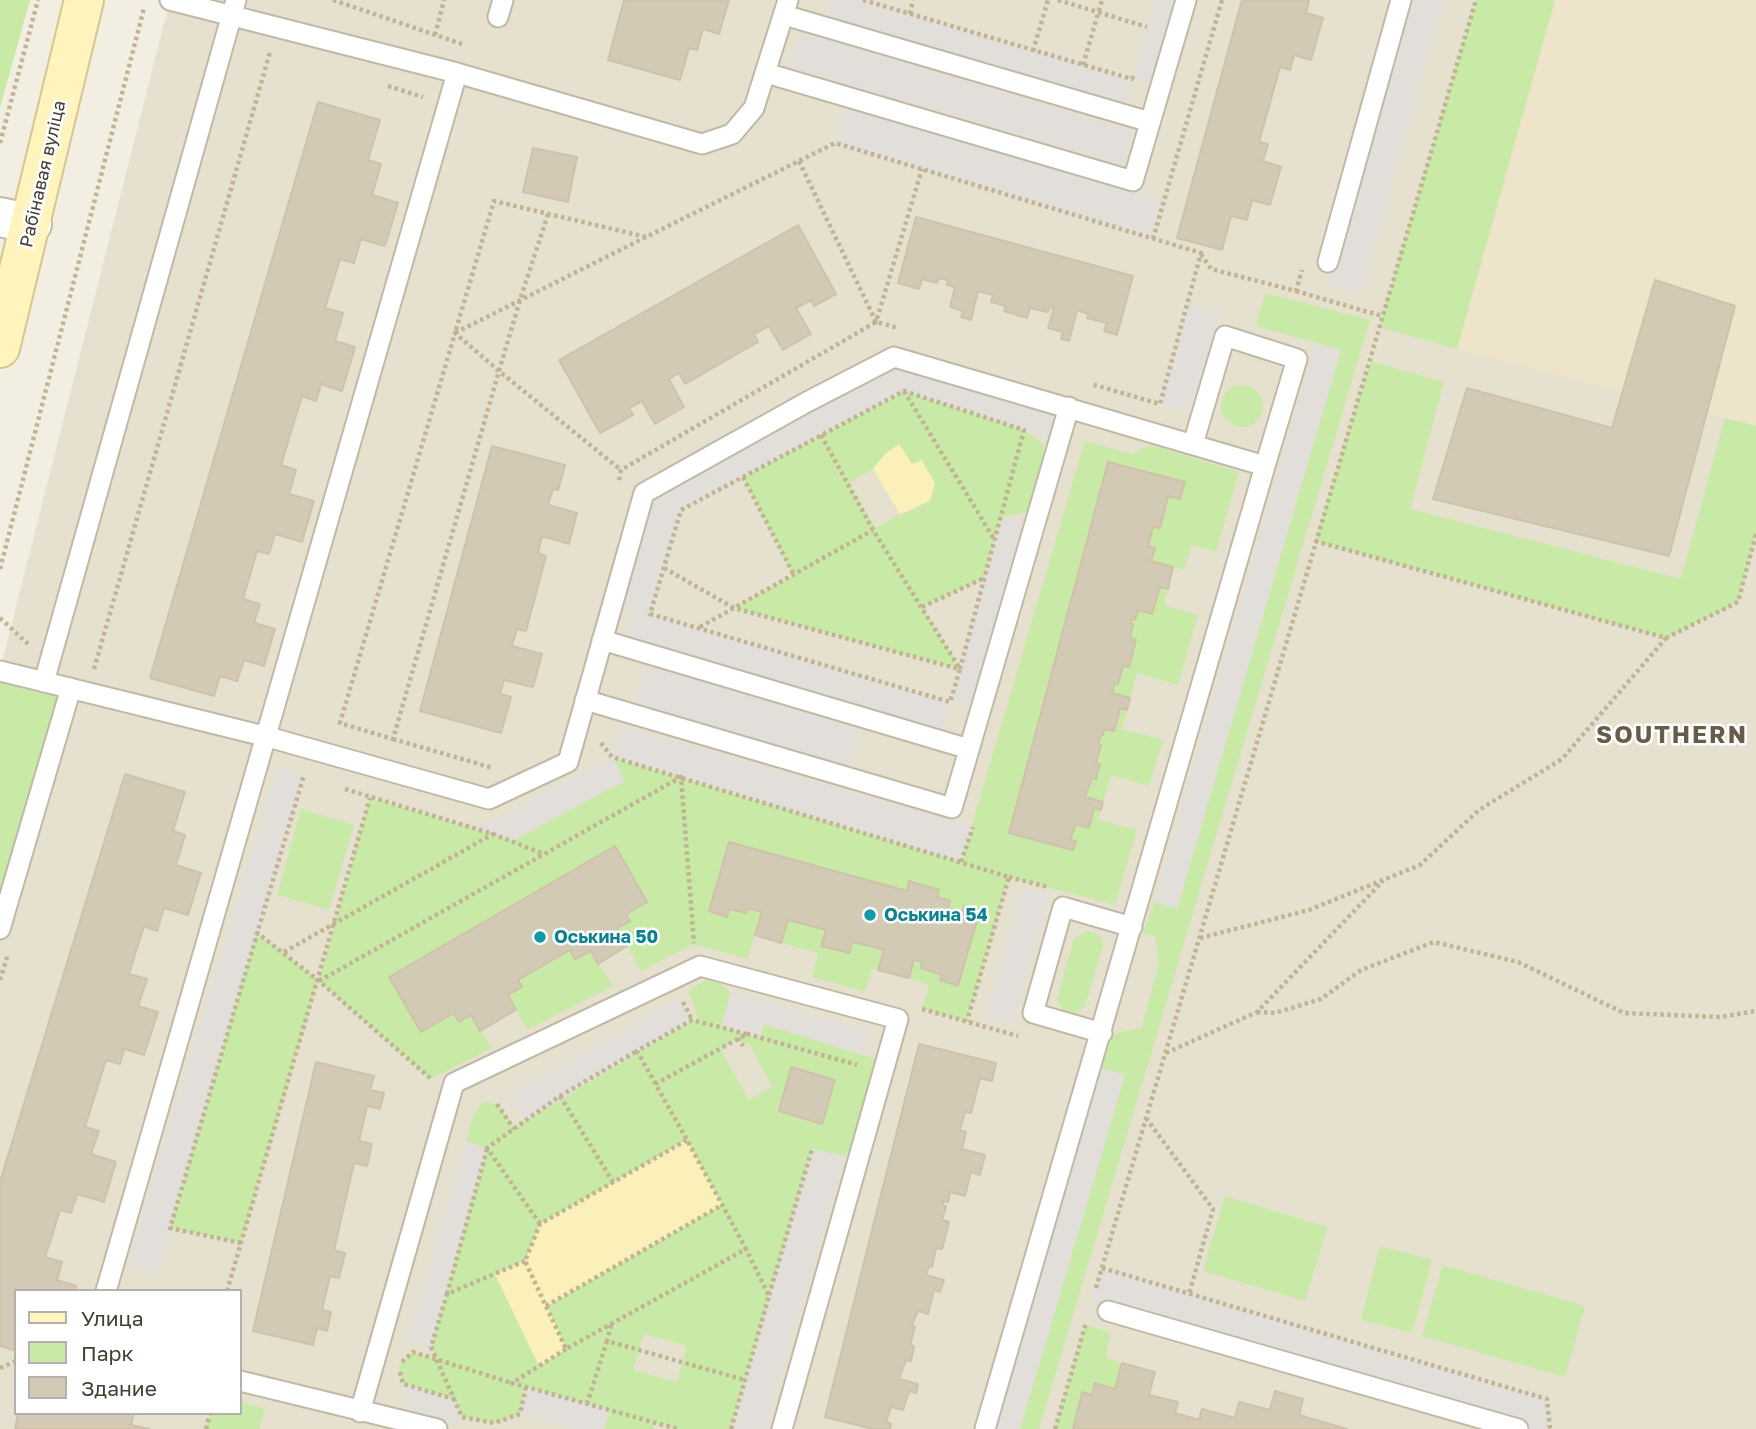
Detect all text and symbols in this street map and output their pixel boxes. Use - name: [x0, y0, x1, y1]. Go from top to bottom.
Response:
- street label: Рабінавая вуліца: [16, 98, 70, 250]
- district label: SOUTHERN: [1597, 721, 1747, 749]
- place label: Оськина 54: [884, 904, 988, 926]
- marker: Оськина 54: [862, 907, 878, 923]
- place label: Оськина 50: [554, 926, 658, 948]
- marker: Оськина 50: [532, 929, 548, 945]
- legend: [14, 1289, 242, 1415]
- text: Улица: [81, 1305, 144, 1331]
- text: Парк: [81, 1340, 134, 1366]
- text: Здание: [81, 1375, 157, 1401]

